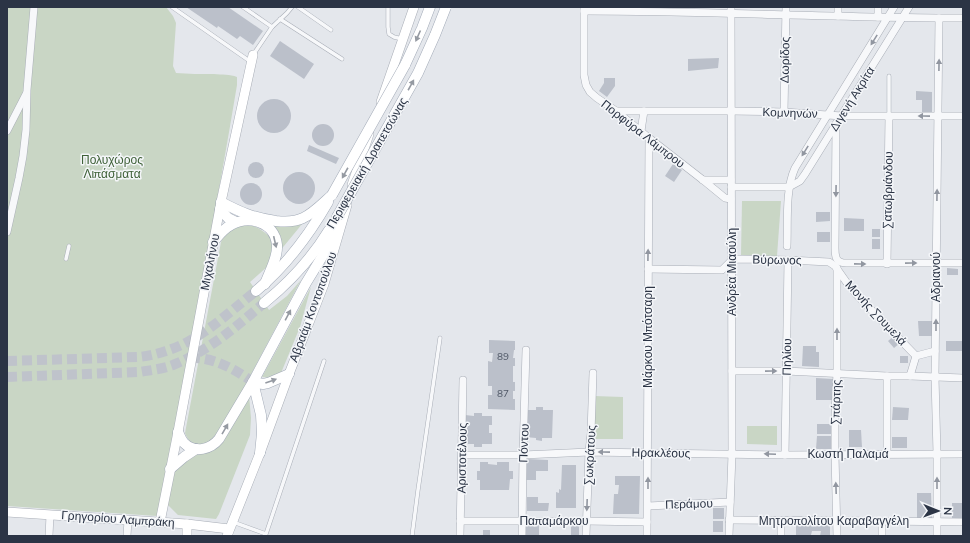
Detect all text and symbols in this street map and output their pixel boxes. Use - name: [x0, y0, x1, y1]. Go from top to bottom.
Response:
- one-way arrow: [415, 31, 421, 42]
- one-way arrow: [870, 34, 877, 46]
- street label: Δωρίδος: [777, 36, 793, 84]
- one-way arrow: [936, 58, 942, 71]
- street label: Διγενή Ακρίτα: [826, 64, 878, 134]
- one-way arrow: [407, 79, 414, 91]
- street label: Περιφερειακή Δραπετσώνας: [323, 94, 411, 232]
- street label: Πορφύρα Λάμπρου: [598, 96, 688, 172]
- street label: Κομνηνών: [762, 104, 818, 122]
- one-way arrow: [917, 113, 930, 119]
- one-way arrow: [802, 145, 809, 157]
- street label: Σατωβριάνδου: [879, 151, 897, 229]
- park label: Πολυχώρος Λιπάσματα: [81, 152, 143, 182]
- one-way arrow: [342, 167, 348, 179]
- one-way arrow: [833, 185, 839, 198]
- one-way arrow: [934, 188, 940, 201]
- street label: Ανδρέα Μιαούλη: [724, 228, 740, 316]
- street label: Μιχαλήνου: [197, 232, 223, 292]
- one-way arrow: [273, 235, 279, 248]
- one-way arrow: [645, 248, 651, 261]
- street label: Αβραάμ Κοντοπούλου: [286, 250, 340, 364]
- street label: Βύρωνος: [752, 252, 802, 268]
- street label: Αδριανού: [928, 252, 944, 302]
- one-way arrow: [905, 260, 917, 267]
- one-way arrow: [854, 261, 867, 267]
- street label: Μονής Σουμελά: [842, 277, 910, 349]
- street label: Μάρκου Μπότσαρη: [640, 286, 656, 388]
- one-way arrow: [285, 310, 292, 321]
- one-way arrow: [933, 318, 939, 331]
- one-way arrow: [834, 327, 840, 340]
- street label: Πηλίου: [779, 338, 795, 376]
- house number: 89: [497, 350, 509, 364]
- one-way arrow: [765, 368, 778, 374]
- one-way arrow: [266, 377, 278, 383]
- street label: Σπάρτης: [827, 379, 845, 425]
- house number: 87: [497, 387, 509, 401]
- street label: Αριστοτέλους: [453, 422, 471, 494]
- one-way arrow: [222, 423, 229, 435]
- street label: Πόντου: [515, 423, 533, 463]
- street label: Σωκράτους: [580, 424, 600, 485]
- street label: Ηρακλέους: [631, 444, 691, 462]
- street label: Κωστή Παλαμά: [807, 446, 889, 462]
- one-way arrow: [597, 449, 610, 455]
- one-way arrow: [763, 451, 776, 457]
- one-way arrow: [645, 476, 651, 489]
- one-way arrow: [934, 476, 940, 489]
- one-way arrow: [833, 482, 840, 494]
- north arrow: [918, 491, 958, 531]
- street label: Περάμου: [665, 495, 713, 513]
- one-way arrow: [584, 499, 590, 512]
- street label: Γρηγορίου Λαμπράκη: [61, 507, 175, 531]
- text: N: [940, 507, 955, 515]
- street label: Παπαμάρκου: [519, 513, 589, 529]
- street label: Μητροπολίτου Καραβαγγέλη: [759, 513, 909, 529]

